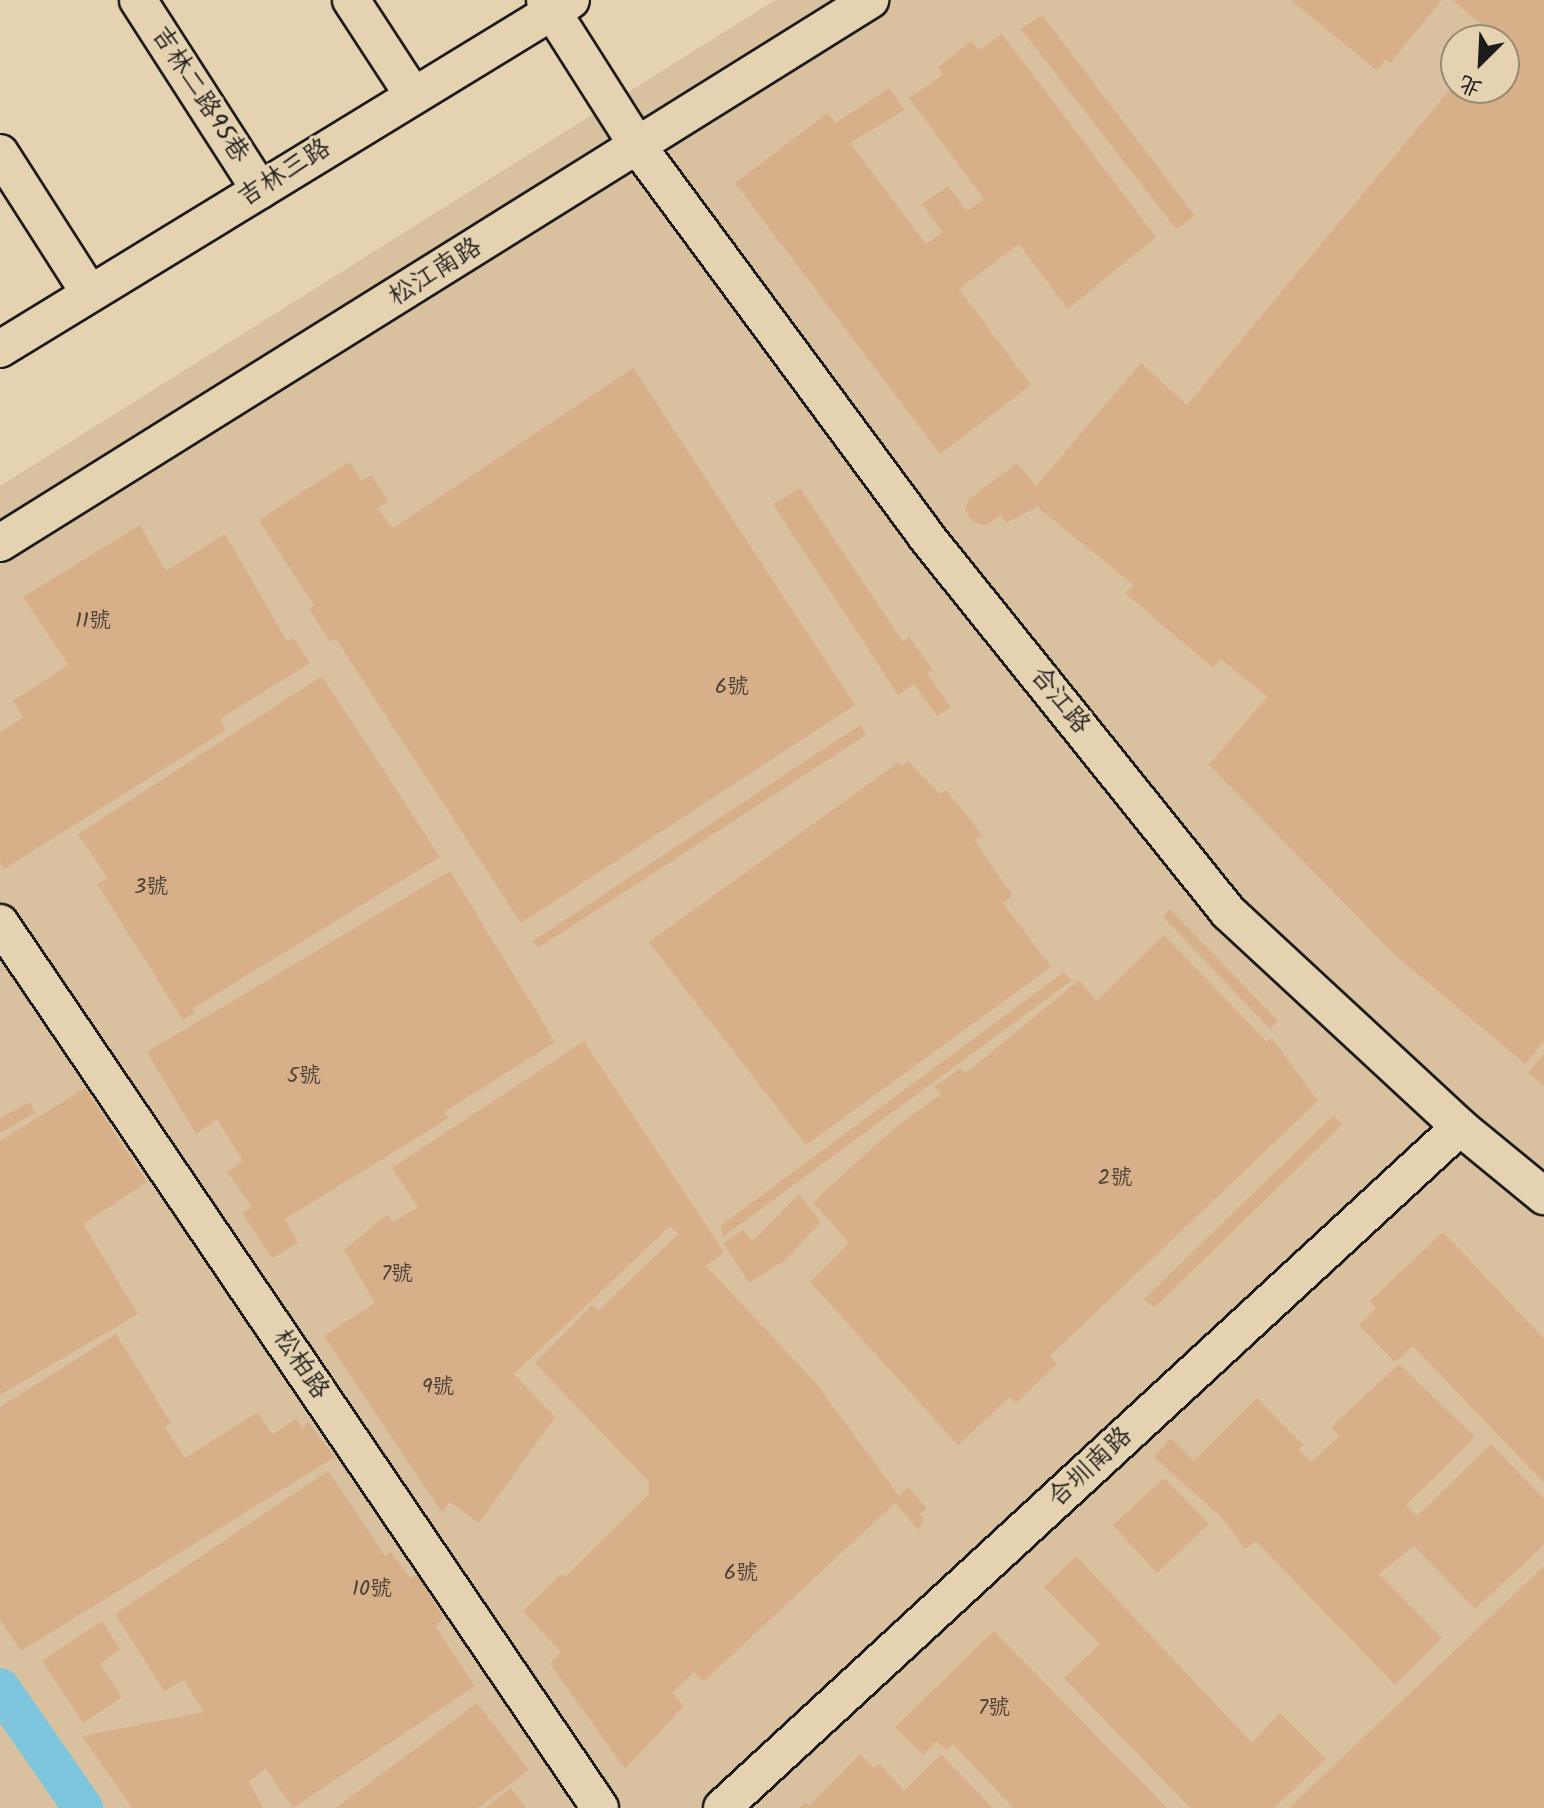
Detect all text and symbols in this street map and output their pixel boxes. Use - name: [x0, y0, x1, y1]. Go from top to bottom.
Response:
- street label: 吉林二路95巷: [143, 21, 255, 169]
- north arrow: [1440, 24, 1520, 104]
- text: 北: [1454, 64, 1488, 105]
- street label: 吉林三路: [233, 133, 337, 215]
- street label: 松江南路: [384, 232, 488, 314]
- house number: 11號: [75, 609, 111, 635]
- street label: 合江路: [1022, 661, 1096, 741]
- house number: 6號: [715, 675, 749, 701]
- house number: 3號: [134, 875, 168, 901]
- house number: 5號: [287, 1064, 321, 1090]
- house number: 2號: [1098, 1166, 1132, 1192]
- house number: 7號: [381, 1262, 413, 1288]
- street label: 松柏路: [265, 1324, 335, 1406]
- house number: 9號: [422, 1375, 454, 1401]
- street label: 合圳南路: [1042, 1421, 1140, 1515]
- house number: 6號: [724, 1561, 758, 1587]
- house number: 10號: [352, 1577, 392, 1603]
- house number: 7號: [978, 1696, 1010, 1722]

